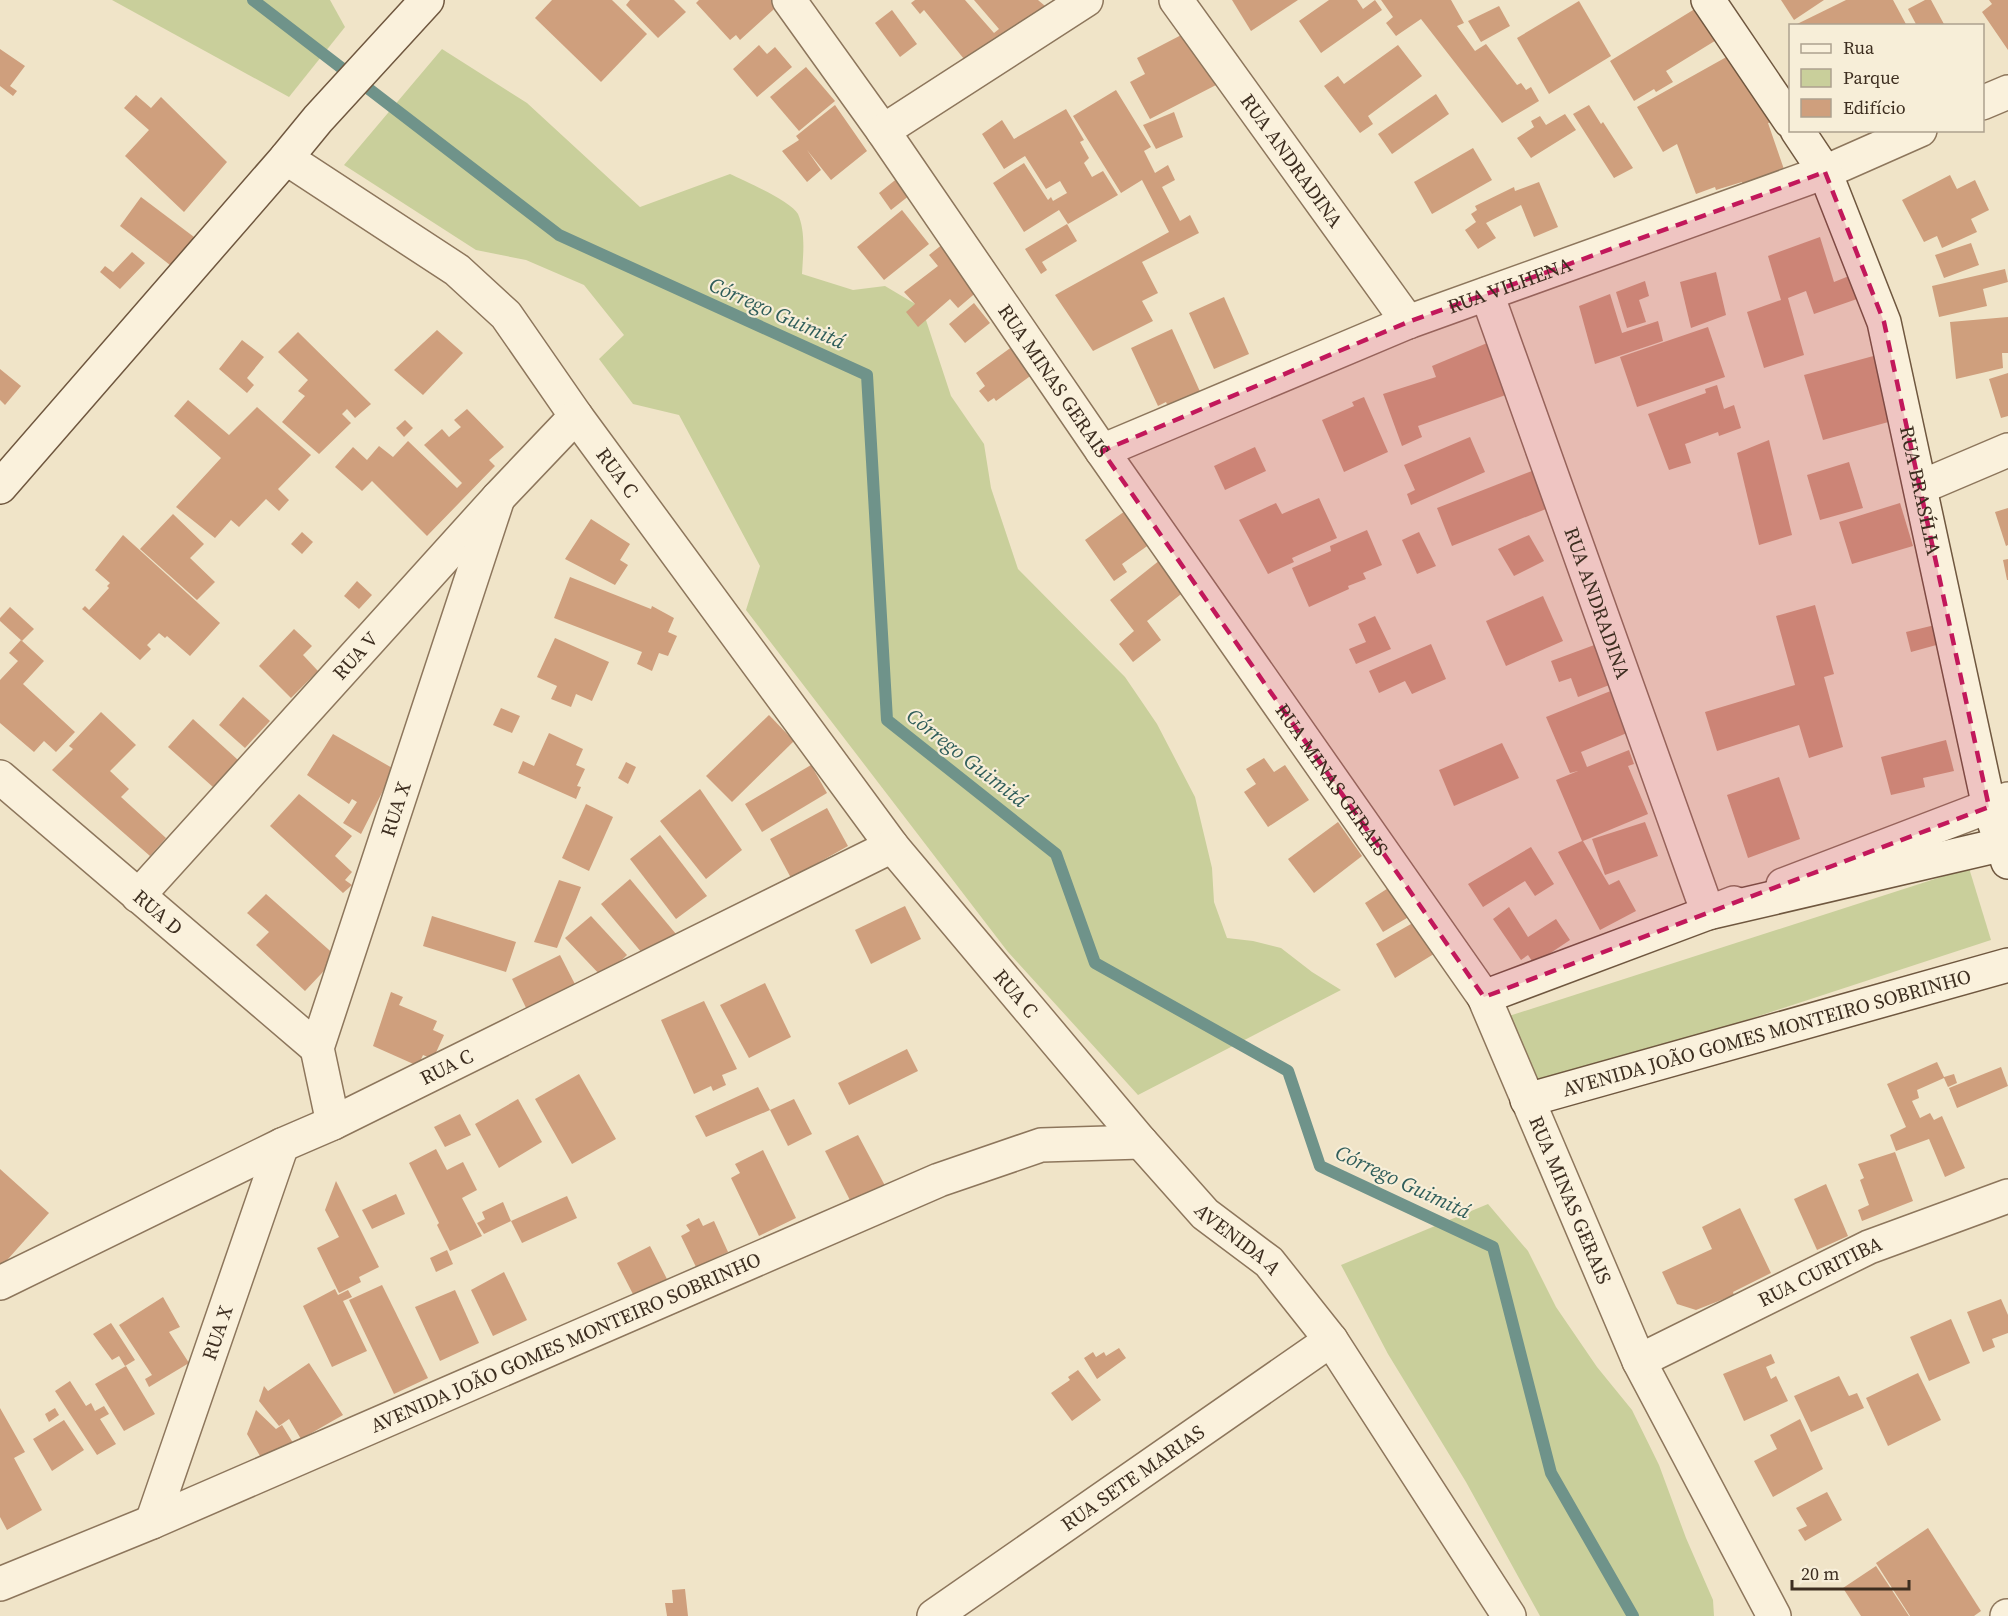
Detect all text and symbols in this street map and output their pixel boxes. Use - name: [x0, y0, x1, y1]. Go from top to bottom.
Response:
- legend: [1789, 24, 1984, 132]
- text: Rua: [1843, 35, 1875, 60]
- text: Parque: [1843, 65, 1900, 90]
- street label: RUA ANDRADINA: [1234, 88, 1350, 234]
- text: Edifício: [1843, 95, 1906, 120]
- street label: RUA VILHENA: [1444, 250, 1576, 321]
- water label: Córrego Guimitá: [705, 270, 850, 356]
- street label: RUA MINAS GERAIS: [992, 299, 1116, 463]
- street label: RUA BRASÍLIA: [1893, 423, 1948, 558]
- street label: RUA C: [590, 442, 645, 503]
- street label: RUA ANDRADINA: [1557, 523, 1637, 683]
- street label: RUA V: [326, 625, 385, 686]
- street label: RUA MINAS GERAIS: [1269, 698, 1395, 861]
- water label: Córrego Guimitá: [901, 701, 1034, 814]
- street label: RUA X: [373, 778, 418, 840]
- street label: RUA D: [127, 883, 189, 941]
- street label: AVENIDA JOÃO GOMES MONTEIRO SOBRINHO: [1559, 962, 1974, 1103]
- street label: RUA C: [987, 963, 1045, 1024]
- street label: RUA C: [415, 1042, 478, 1092]
- street label: RUA MINAS GERAIS: [1522, 1112, 1619, 1288]
- water label: Córrego Guimitá: [1331, 1138, 1476, 1226]
- street label: AVENIDA A: [1188, 1197, 1288, 1281]
- street label: RUA CURITIBA: [1753, 1229, 1887, 1314]
- street label: AVENIDA JOÃO GOMES MONTEIRO SOBRINHO: [366, 1245, 765, 1440]
- street label: RUA X: [195, 1302, 240, 1364]
- street label: RUA SETE MARIAS: [1055, 1418, 1210, 1538]
- scale bar: [1792, 1553, 1909, 1591]
- text: 20 m: [1801, 1561, 1839, 1586]

